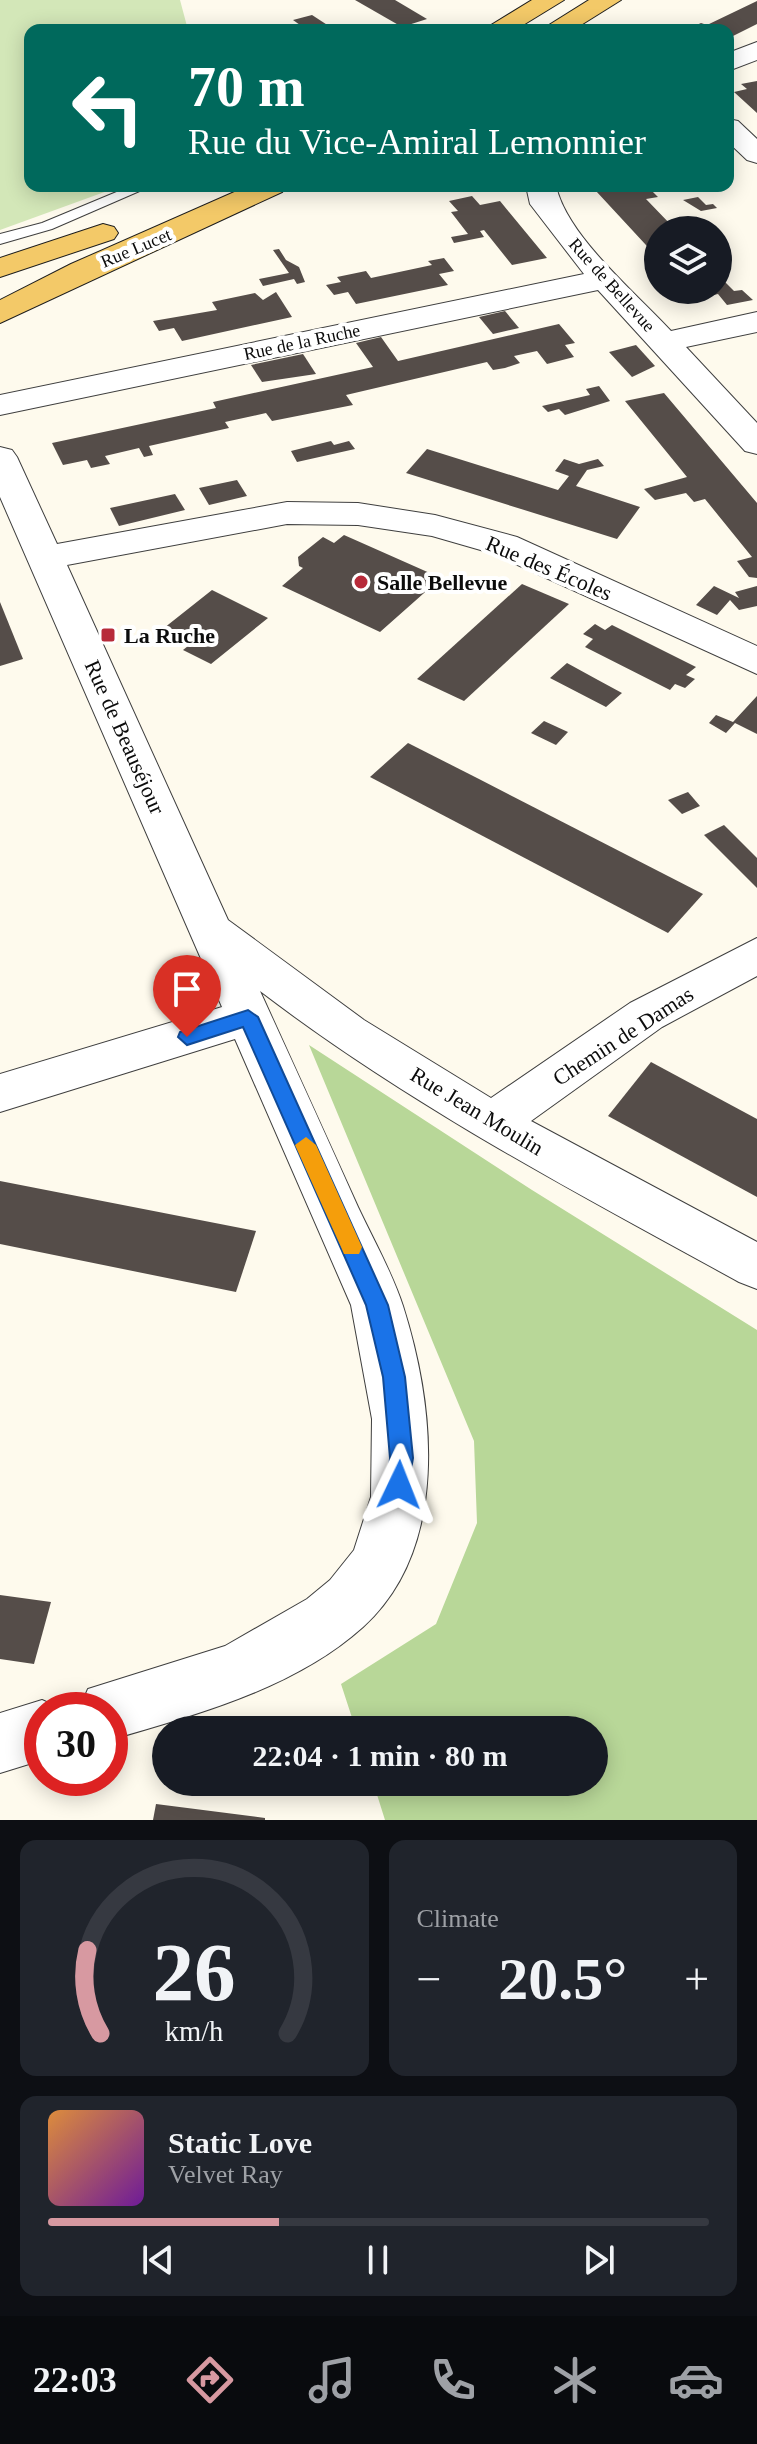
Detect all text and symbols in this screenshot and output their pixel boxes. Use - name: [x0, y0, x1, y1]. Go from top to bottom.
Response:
- icon: left: [56, 56, 160, 160]
- text: 70 m: [188, 56, 305, 118]
- text: Rue du Vice-Amiral Lemonnier: [188, 122, 646, 162]
- map controls: [644, 216, 732, 304]
- button: layers: [644, 216, 732, 304]
- street label: Rue Lucet: [98, 224, 174, 272]
- street label: Rue de Bellevue: [565, 234, 659, 336]
- street label: Rue de la Ruche: [242, 320, 362, 364]
- street label: Rue des Écoles: [482, 530, 616, 606]
- place label: Salle Bellevue: [377, 570, 507, 595]
- marker: Salle Bellevue: [352, 573, 370, 591]
- place label: La Ruche: [124, 623, 215, 648]
- marker: La Ruche: [99, 626, 117, 644]
- street label: Rue de Beauséjour: [80, 656, 170, 819]
- pin: [153, 955, 221, 1037]
- icon: arrive: [165, 967, 209, 1011]
- street label: Chemin de Damas: [548, 981, 698, 1091]
- street label: Rue Jean Moulin: [406, 1062, 548, 1160]
- position arrow: [357, 1443, 441, 1527]
- speed limit sign: 30: [24, 1692, 128, 1796]
- text: 22:04 · 1 min · 80 m: [253, 1739, 508, 1772]
- text: Climate: [417, 1904, 499, 1933]
- text: 26: [153, 1926, 236, 2018]
- text: 20.5°: [498, 1946, 627, 2012]
- text: −: [417, 1955, 441, 2004]
- text: +: [684, 1955, 709, 2004]
- text: km/h: [165, 2016, 224, 2047]
- text: Static Love: [168, 2126, 312, 2159]
- text: Velvet Ray: [168, 2160, 283, 2189]
- icon: previous: [136, 2238, 180, 2282]
- icon: pause: [356, 2238, 400, 2282]
- icon: next: [577, 2238, 621, 2282]
- icon: directions: [182, 2352, 238, 2408]
- icon: music: [304, 2352, 360, 2408]
- icon: phone: [425, 2352, 481, 2408]
- icon: climate: [547, 2352, 603, 2408]
- icon: car: [668, 2352, 724, 2408]
- text: 22:03: [33, 2360, 117, 2400]

